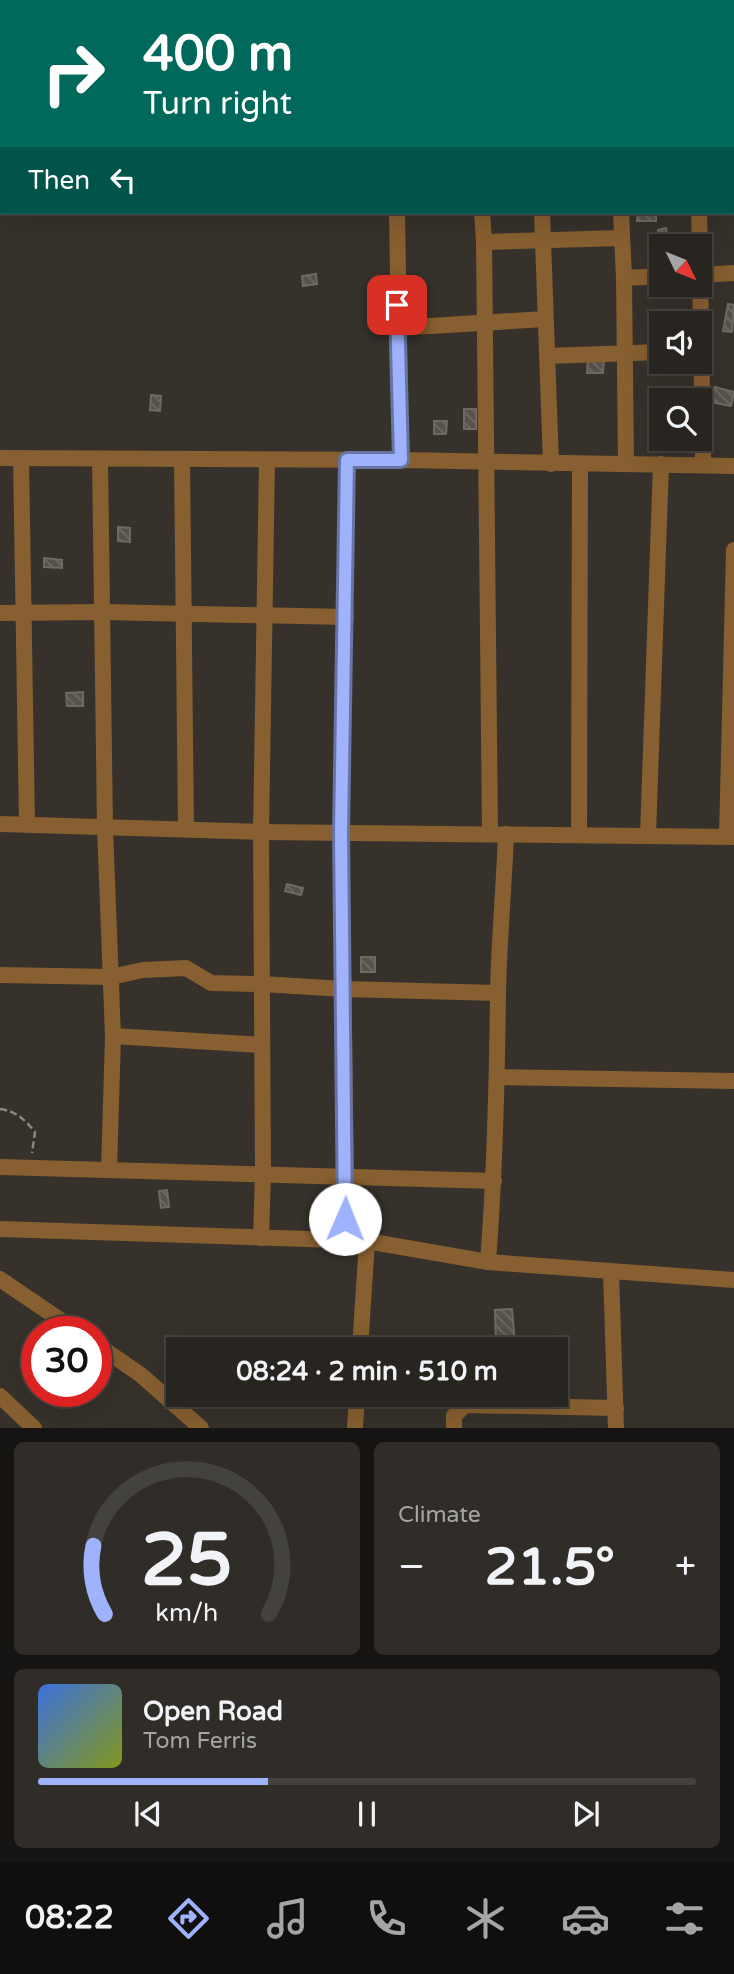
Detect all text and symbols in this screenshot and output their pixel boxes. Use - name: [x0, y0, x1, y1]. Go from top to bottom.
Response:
- text: 400 m: [143, 25, 293, 84]
- icon: right: [28, 28, 119, 119]
- text: Turn right: [143, 85, 292, 123]
- icon: left: [104, 161, 142, 199]
- text: Then: [28, 165, 90, 196]
- north arrow: [649, 234, 712, 298]
- map controls: [649, 234, 712, 451]
- pin: [367, 275, 427, 335]
- icon: arrive: [378, 286, 416, 324]
- button: sound: [649, 311, 712, 374]
- button: search: [649, 388, 712, 451]
- position arrow: [308, 1182, 382, 1256]
- speed limit sign: 30: [21, 1316, 112, 1407]
- text: 08:24 · 2 min · 510 m: [236, 1356, 498, 1387]
- text: Climate: [398, 1501, 481, 1529]
- text: 25: [141, 1518, 233, 1606]
- text: 21.5°: [485, 1536, 615, 1599]
- text: −: [398, 1544, 425, 1590]
- text: +: [675, 1544, 696, 1590]
- text: km/h: [156, 1598, 218, 1628]
- text: Open Road: [143, 1696, 283, 1727]
- text: Tom Ferris: [143, 1727, 257, 1755]
- icon: previous: [129, 1795, 167, 1833]
- icon: pause: [348, 1795, 386, 1833]
- icon: next: [567, 1795, 605, 1833]
- icon: directions: [164, 1894, 213, 1943]
- icon: music: [263, 1894, 312, 1943]
- icon: phone: [362, 1894, 411, 1943]
- icon: climate: [461, 1894, 510, 1943]
- icon: car: [561, 1894, 610, 1943]
- icon: filters: [660, 1894, 709, 1943]
- text: 08:22: [25, 1899, 114, 1937]

